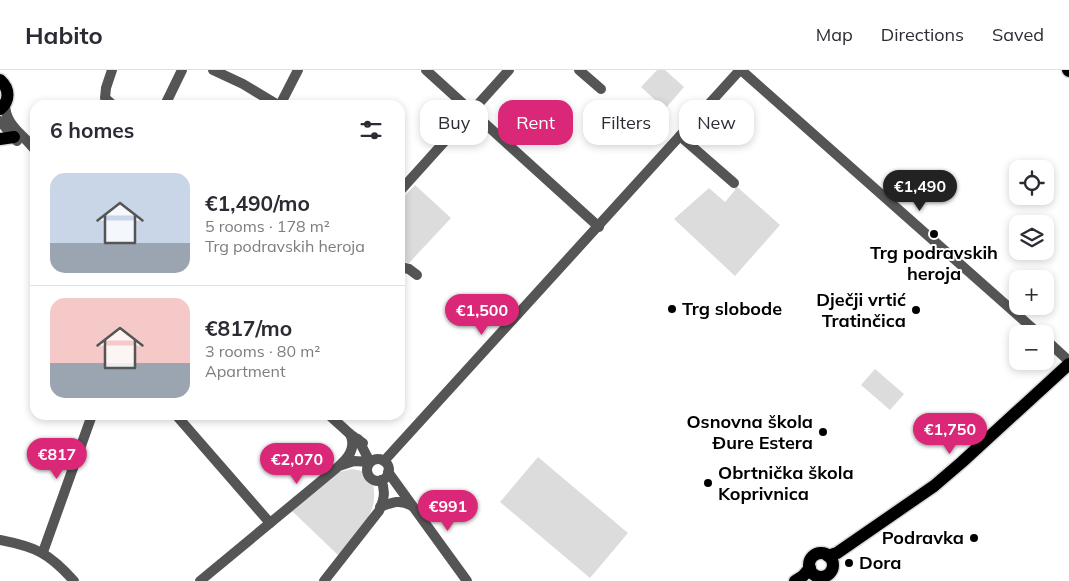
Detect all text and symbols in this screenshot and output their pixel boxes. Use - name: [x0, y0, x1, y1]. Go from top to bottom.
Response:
- text: Habito: [25, 20, 103, 50]
- text: Map: [816, 23, 853, 46]
- text: Directions: [881, 23, 964, 46]
- text: Saved: [992, 23, 1044, 46]
- chip: Buy: [420, 100, 488, 145]
- chip: Rent: [498, 100, 573, 145]
- chip: Filters: [583, 100, 669, 145]
- chip: New: [679, 100, 754, 145]
- icon: filters: [357, 116, 385, 144]
- text: 6 homes: [50, 117, 134, 143]
- map controls: [1009, 160, 1054, 370]
- button: locate: [1009, 160, 1054, 205]
- pin: €1,490: [879, 170, 961, 212]
- text: €1,490: [894, 176, 946, 196]
- text: €1,490/mo: [205, 190, 310, 216]
- icon: home: [90, 193, 150, 253]
- button: layers: [1009, 215, 1054, 260]
- text: 5 rooms · 178 m²: [205, 216, 330, 236]
- marker: Trg podravskih heroja: [928, 228, 940, 240]
- text: Trg podravskih heroja: [205, 236, 365, 256]
- place label: Trg podravskih heroja: [870, 241, 998, 285]
- button: +: [1009, 270, 1054, 315]
- place label: Dječji vrtić Tratinčica: [816, 288, 906, 332]
- pin: €1,500: [441, 294, 523, 336]
- place label: Trg slobode: [682, 297, 782, 320]
- text: €1,500: [456, 300, 508, 320]
- marker: Trg slobode: [666, 303, 678, 315]
- marker: Dječji vrtić Tratinčica: [910, 304, 922, 316]
- text: €817/mo: [205, 315, 292, 341]
- icon: home: [90, 318, 150, 378]
- button: −: [1009, 325, 1054, 370]
- text: 3 rooms · 80 m²: [205, 341, 320, 361]
- text: Apartment: [205, 361, 286, 381]
- place label: Osnovna škola Đure Estera: [686, 410, 813, 454]
- pin: €1,750: [909, 412, 991, 455]
- text: €1,750: [924, 419, 976, 439]
- marker: Osnovna škola Đure Estera: [817, 426, 829, 438]
- pin: €817: [27, 438, 87, 480]
- pin: €2,070: [256, 442, 338, 485]
- text: €817: [38, 444, 76, 464]
- text: €2,070: [271, 449, 323, 469]
- place label: Obrtnička škola Koprivnica: [718, 461, 854, 505]
- marker: Obrtnička škola Koprivnica: [702, 477, 714, 489]
- pin: €991: [418, 490, 478, 532]
- text: €991: [429, 496, 467, 516]
- place label: Podravka: [882, 526, 964, 549]
- marker: Podravka: [968, 532, 980, 544]
- place label: Dora: [859, 551, 902, 574]
- marker: Dora: [843, 557, 855, 569]

